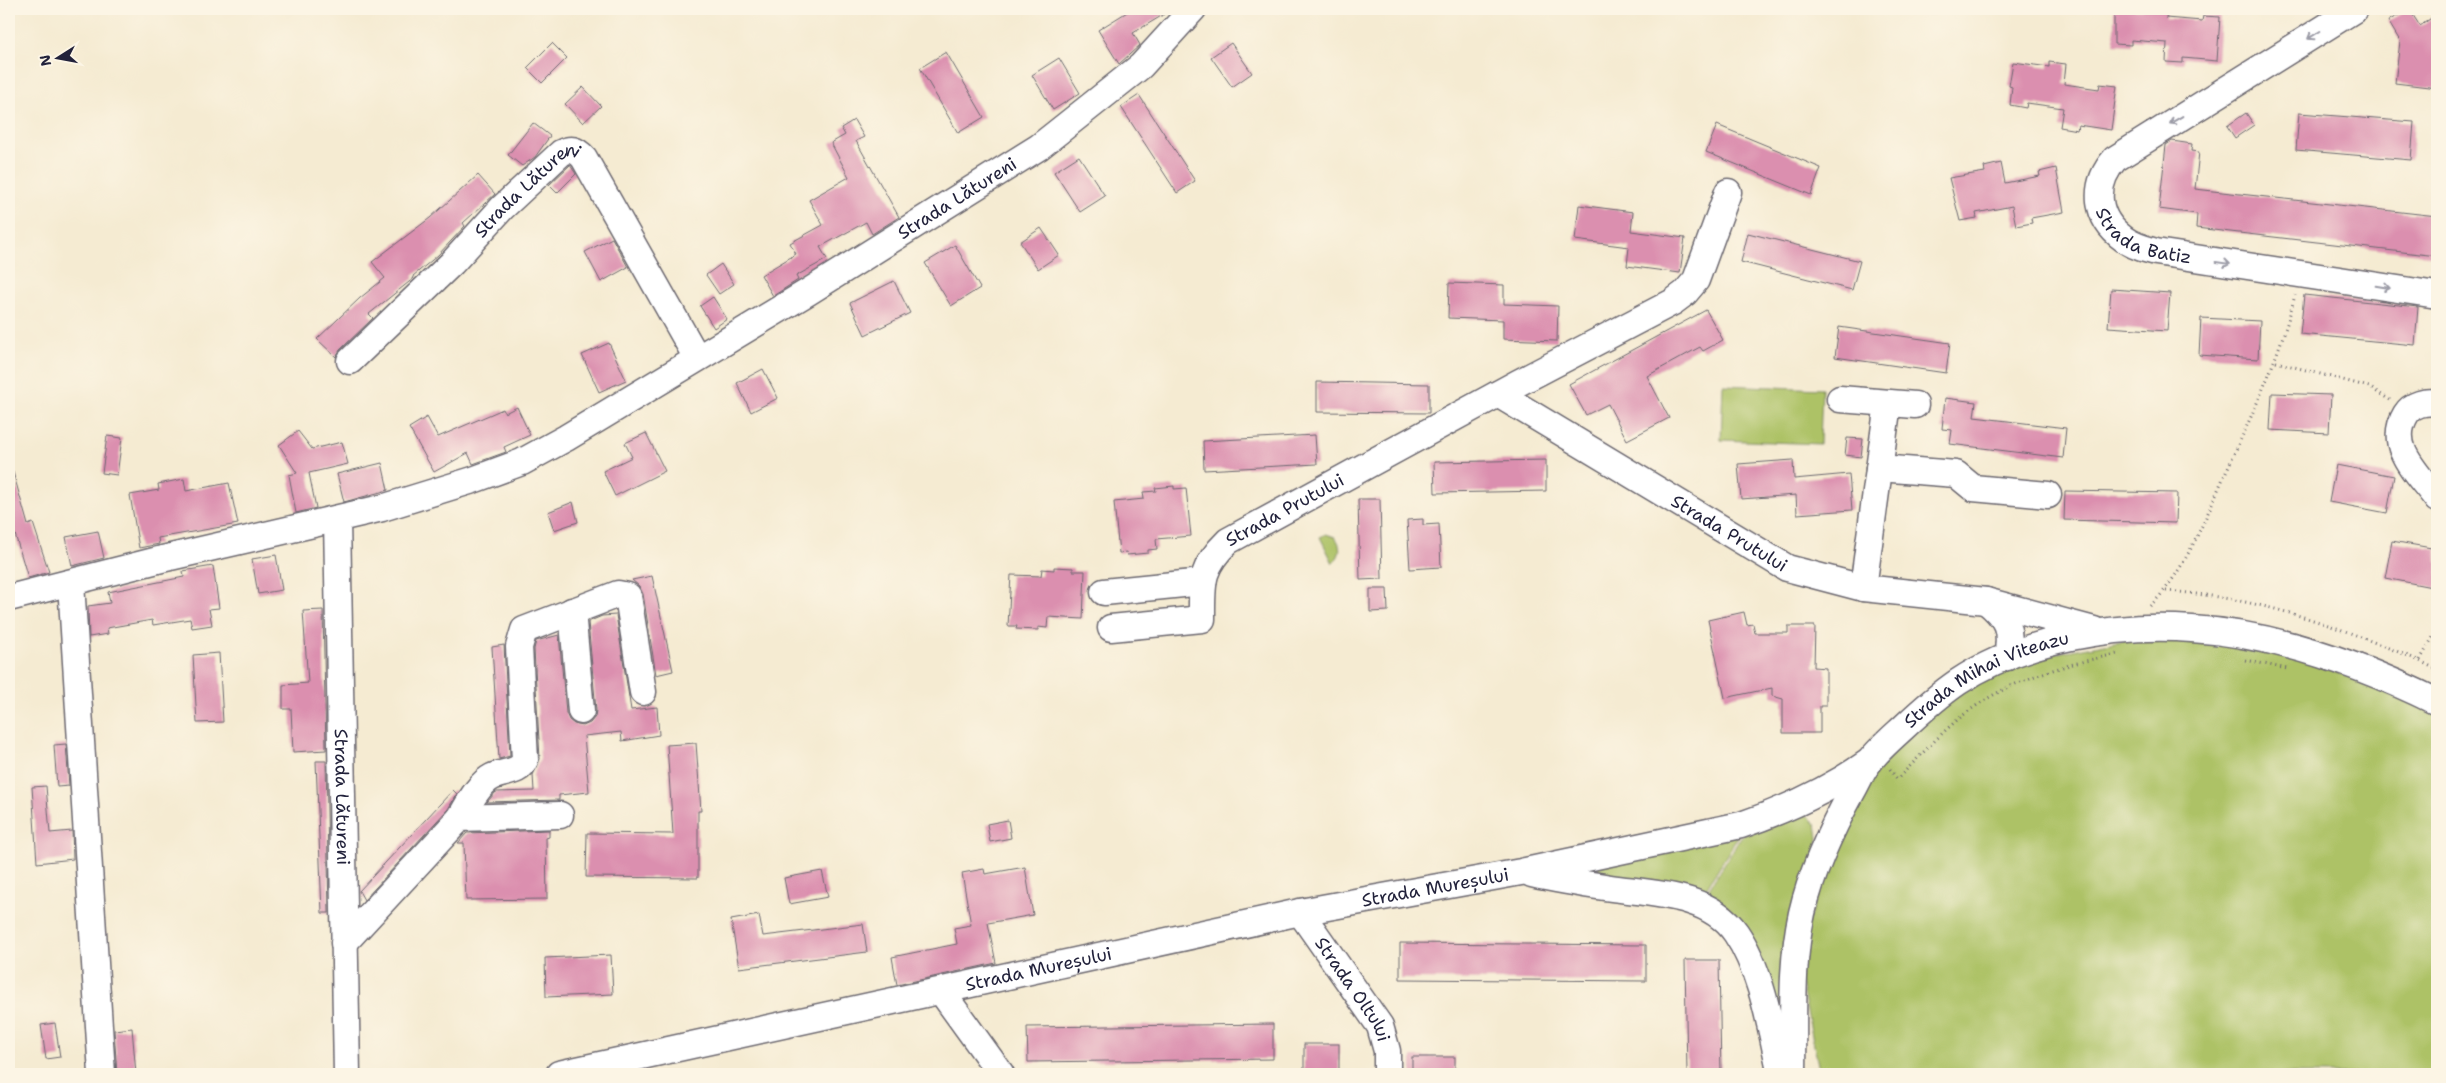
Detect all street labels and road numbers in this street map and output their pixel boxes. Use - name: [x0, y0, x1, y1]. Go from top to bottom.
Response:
- street label: Strada Lătureni: [469, 138, 586, 243]
- street label: Strada Lătureni: [893, 152, 1021, 245]
- street label: Strada Batiz: [2090, 204, 2193, 269]
- street label: Strada Prutului: [1221, 468, 1348, 552]
- street label: Strada Prutului: [1667, 489, 1792, 578]
- street label: Strada Mihai Viteazu: [1899, 626, 2071, 733]
- street label: Strada Lătureni: [329, 728, 355, 865]
- street label: Strada Mureșului: [1360, 862, 1511, 913]
- street label: Strada Oltului: [1309, 932, 1396, 1044]
- street label: Strada Mureșului: [963, 941, 1114, 997]

